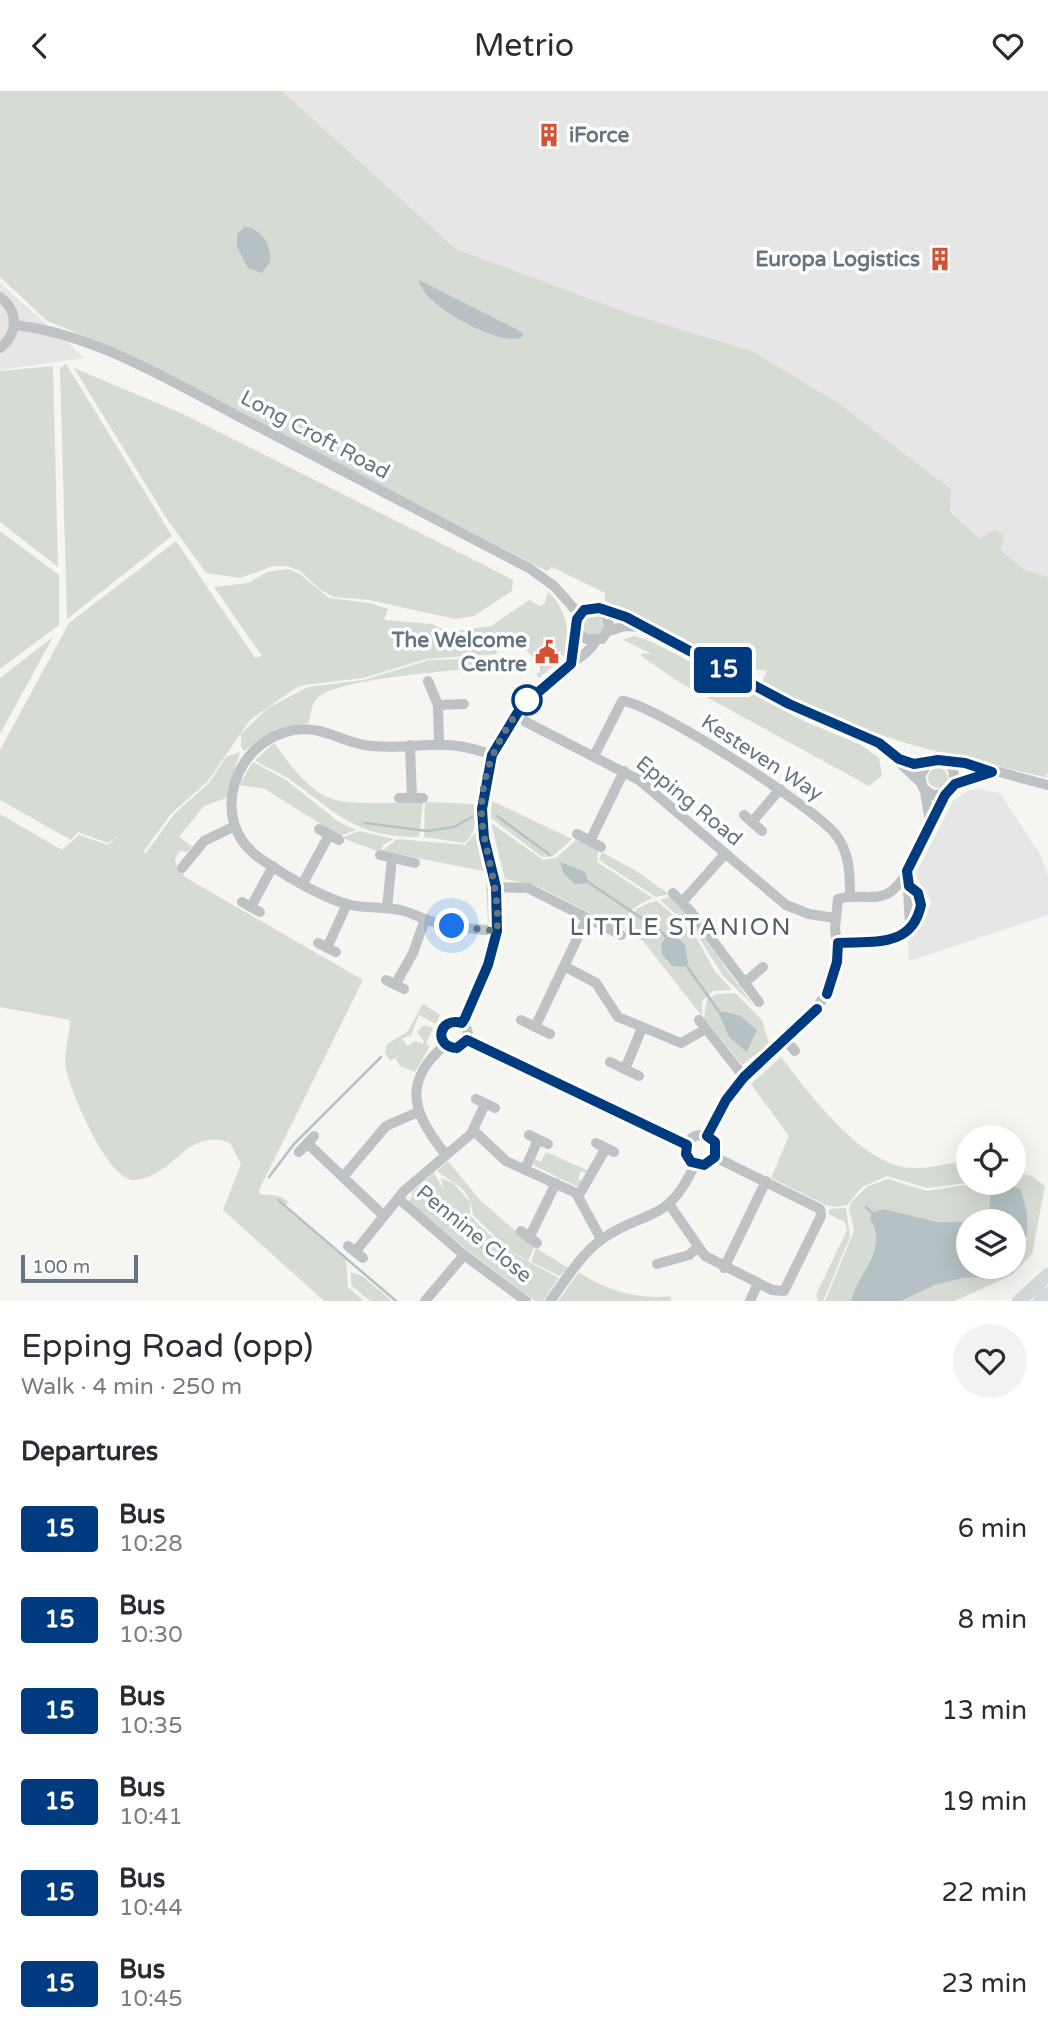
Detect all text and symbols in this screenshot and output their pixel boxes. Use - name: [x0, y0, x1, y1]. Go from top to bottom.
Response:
- icon: back: [21, 27, 59, 65]
- text: Metrio: [474, 27, 574, 65]
- icon: heart: [989, 27, 1027, 65]
- building icon: iForce: [535, 121, 563, 149]
- place label: iForce: [569, 123, 630, 148]
- building icon: Europa Logistics: [926, 245, 954, 273]
- place label: Europa Logistics: [755, 247, 920, 272]
- street label: Long Croft Road: [236, 385, 394, 485]
- place label: The Welcome Centre: [391, 628, 527, 677]
- public building icon: The Welcome Centre: [533, 638, 561, 666]
- line badge: 15: [692, 647, 754, 693]
- text: 15: [708, 655, 738, 684]
- unlabelled marker: [512, 685, 542, 715]
- street label: Kesteven Way: [696, 709, 828, 807]
- street label: Epping Road: [631, 751, 747, 851]
- your location: [434, 908, 469, 943]
- district label: LITTLE STANION: [569, 913, 793, 942]
- map controls: [956, 1125, 1026, 1279]
- button: locate: [956, 1125, 1026, 1195]
- street label: Pennine Close: [411, 1180, 537, 1288]
- button: layers: [956, 1209, 1026, 1279]
- scale bar: [21, 1252, 138, 1284]
- text: 100 m: [32, 1256, 90, 1278]
- button: heart: [953, 1324, 1027, 1398]
- text: Epping Road (opp): [21, 1327, 313, 1366]
- text: Walk · 4 min · 250 m: [21, 1373, 242, 1401]
- text: Departures: [21, 1436, 158, 1467]
- text: Bus: [119, 1499, 165, 1530]
- text: 6 min: [958, 1513, 1027, 1544]
- text: 15: [44, 1514, 75, 1543]
- text: 10:28: [119, 1530, 183, 1558]
- text: Bus: [119, 1590, 165, 1621]
- text: 8 min: [958, 1604, 1027, 1635]
- text: 15: [44, 1605, 75, 1634]
- text: 10:30: [119, 1621, 183, 1649]
- text: Bus: [119, 1681, 165, 1712]
- text: 13 min: [941, 1695, 1027, 1726]
- text: 15: [44, 1696, 75, 1725]
- text: 10:35: [119, 1712, 183, 1740]
- text: Bus: [119, 1772, 165, 1803]
- text: 19 min: [941, 1786, 1027, 1817]
- text: 15: [44, 1787, 75, 1816]
- text: 10:41: [119, 1803, 183, 1831]
- text: Bus: [119, 1863, 165, 1894]
- text: 22 min: [941, 1877, 1027, 1908]
- text: 15: [44, 1878, 75, 1907]
- text: 10:44: [119, 1894, 183, 1922]
- text: Bus: [119, 1954, 165, 1985]
- text: 23 min: [941, 1968, 1027, 1999]
- text: 15: [44, 1969, 75, 1998]
- text: 10:45: [119, 1985, 183, 2013]

